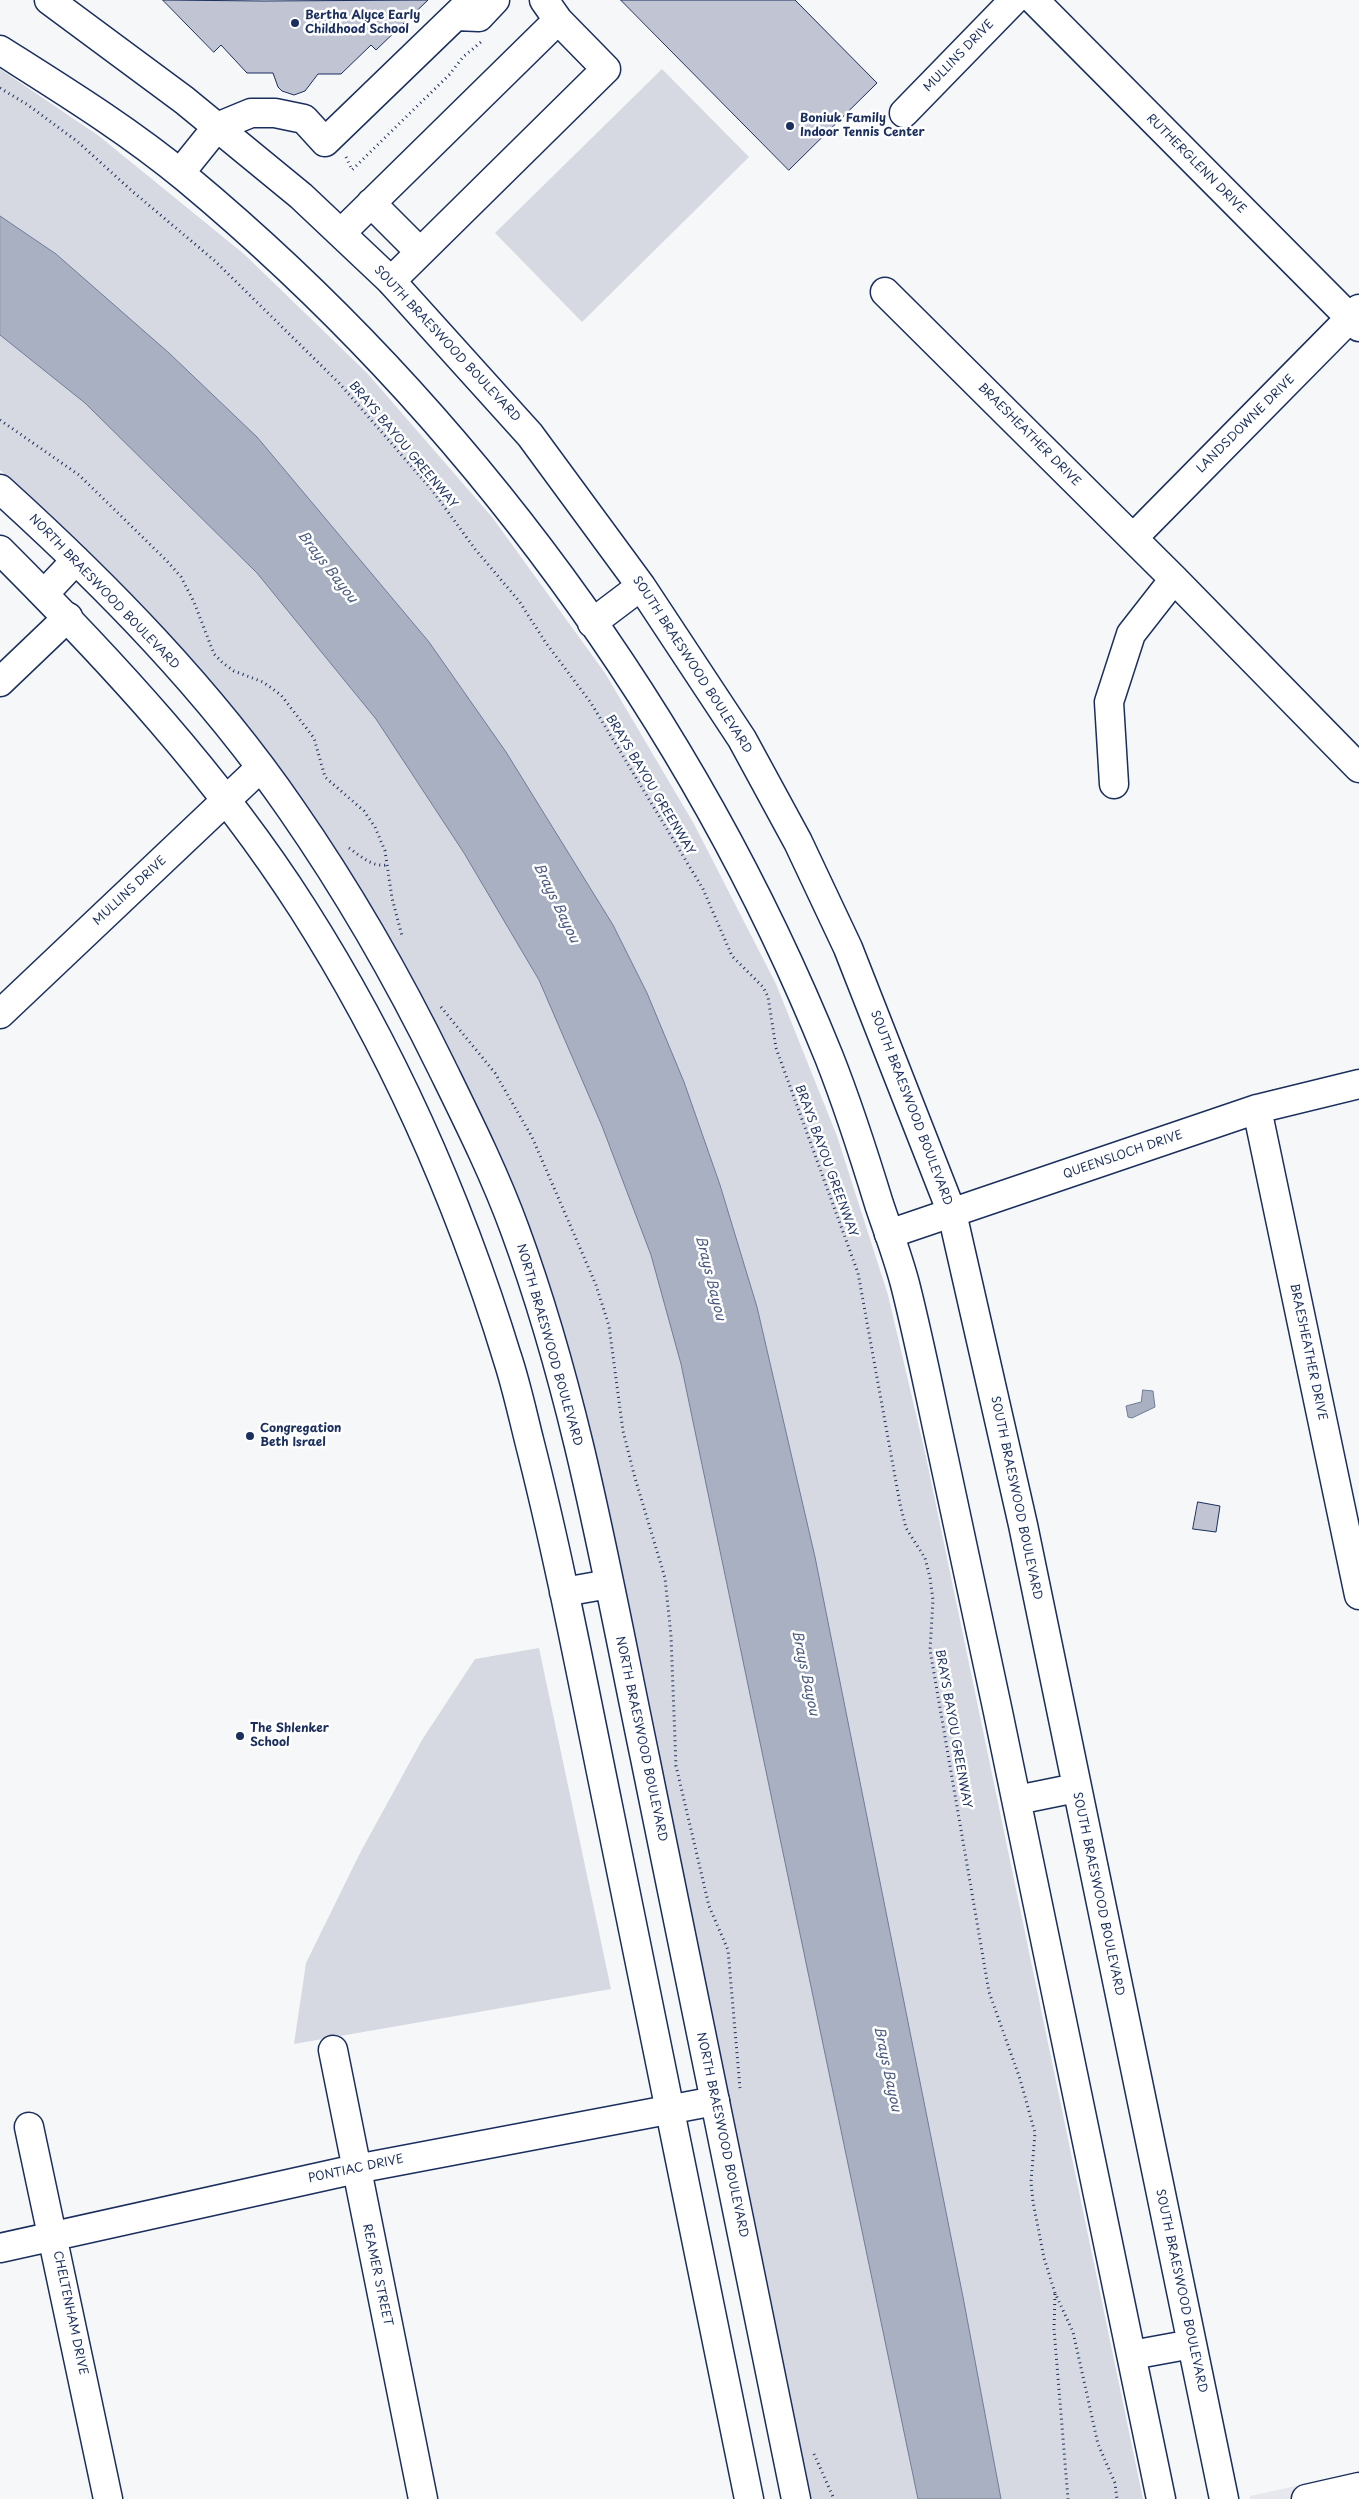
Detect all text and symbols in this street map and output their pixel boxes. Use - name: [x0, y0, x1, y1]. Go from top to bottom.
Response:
- place label: Bertha Alyce Early Childhood School: [305, 9, 420, 37]
- marker: Bertha Alyce Early Childhood School: [289, 17, 301, 29]
- street label: MULLINS DRIVE: [921, 17, 997, 95]
- street label: RUTHERGLENN DRIVE: [1143, 111, 1249, 217]
- place label: Boniuk Family Indoor Tennis Center: [800, 112, 925, 140]
- marker: Boniuk Family Indoor Tennis Center: [784, 120, 796, 132]
- street label: SOUTH BRAESWOOD BOULEVARD: [371, 263, 523, 425]
- street label: LANDSDOWNE DRIVE: [1194, 372, 1298, 476]
- street label: BRAYS BAYOU GREENWAY: [346, 379, 460, 511]
- street label: BRAESHEATHER DRIVE: [975, 381, 1083, 489]
- street label: NORTH BRAESWOOD BOULEVARD: [26, 512, 182, 672]
- water label: Brays Bayou: [294, 528, 360, 606]
- street label: SOUTH BRAESWOOD BOULEVARD: [629, 574, 755, 756]
- street label: BRAYS BAYOU GREENWAY: [602, 712, 698, 858]
- street label: MULLINS DRIVE: [90, 853, 170, 929]
- water label: Brays Bayou: [529, 860, 583, 946]
- street label: SOUTH BRAESWOOD BOULEVARD: [867, 1008, 955, 1208]
- street label: BRAYS BAYOU GREENWAY: [792, 1083, 860, 1239]
- street label: QUEENSLOCH DRIVE: [1061, 1128, 1185, 1182]
- water label: Brays Bayou: [691, 1234, 729, 1322]
- street label: NORTH BRAESWOOD BOULEVARD: [513, 1242, 585, 1448]
- street label: BRAESHEATHER DRIVE: [1286, 1282, 1330, 1422]
- street label: SOUTH BRAESWOOD BOULEVARD: [987, 1395, 1045, 1601]
- place label: Congregation Beth Israel: [260, 1422, 341, 1450]
- marker: Congregation Beth Israel: [244, 1430, 256, 1442]
- water label: Brays Bayou: [788, 1629, 822, 1717]
- street label: NORTH BRAESWOOD BOULEVARD: [612, 1635, 670, 1843]
- street label: BRAYS BAYOU GREENWAY: [932, 1648, 974, 1810]
- place label: The Shlenker School: [250, 1722, 329, 1750]
- marker: The Shlenker School: [234, 1730, 246, 1742]
- street label: SOUTH BRAESWOOD BOULEVARD: [1069, 1791, 1127, 1997]
- water label: Brays Bayou: [870, 2025, 904, 2113]
- street label: NORTH BRAESWOOD BOULEVARD: [693, 2031, 751, 2239]
- street label: PONTIAC DRIVE: [307, 2152, 405, 2186]
- street label: SOUTH BRAESWOOD BOULEVARD: [1152, 2188, 1210, 2394]
- street label: REAMER STREET: [359, 2223, 395, 2327]
- street label: CHELTENHAM DRIVE: [50, 2249, 90, 2377]

